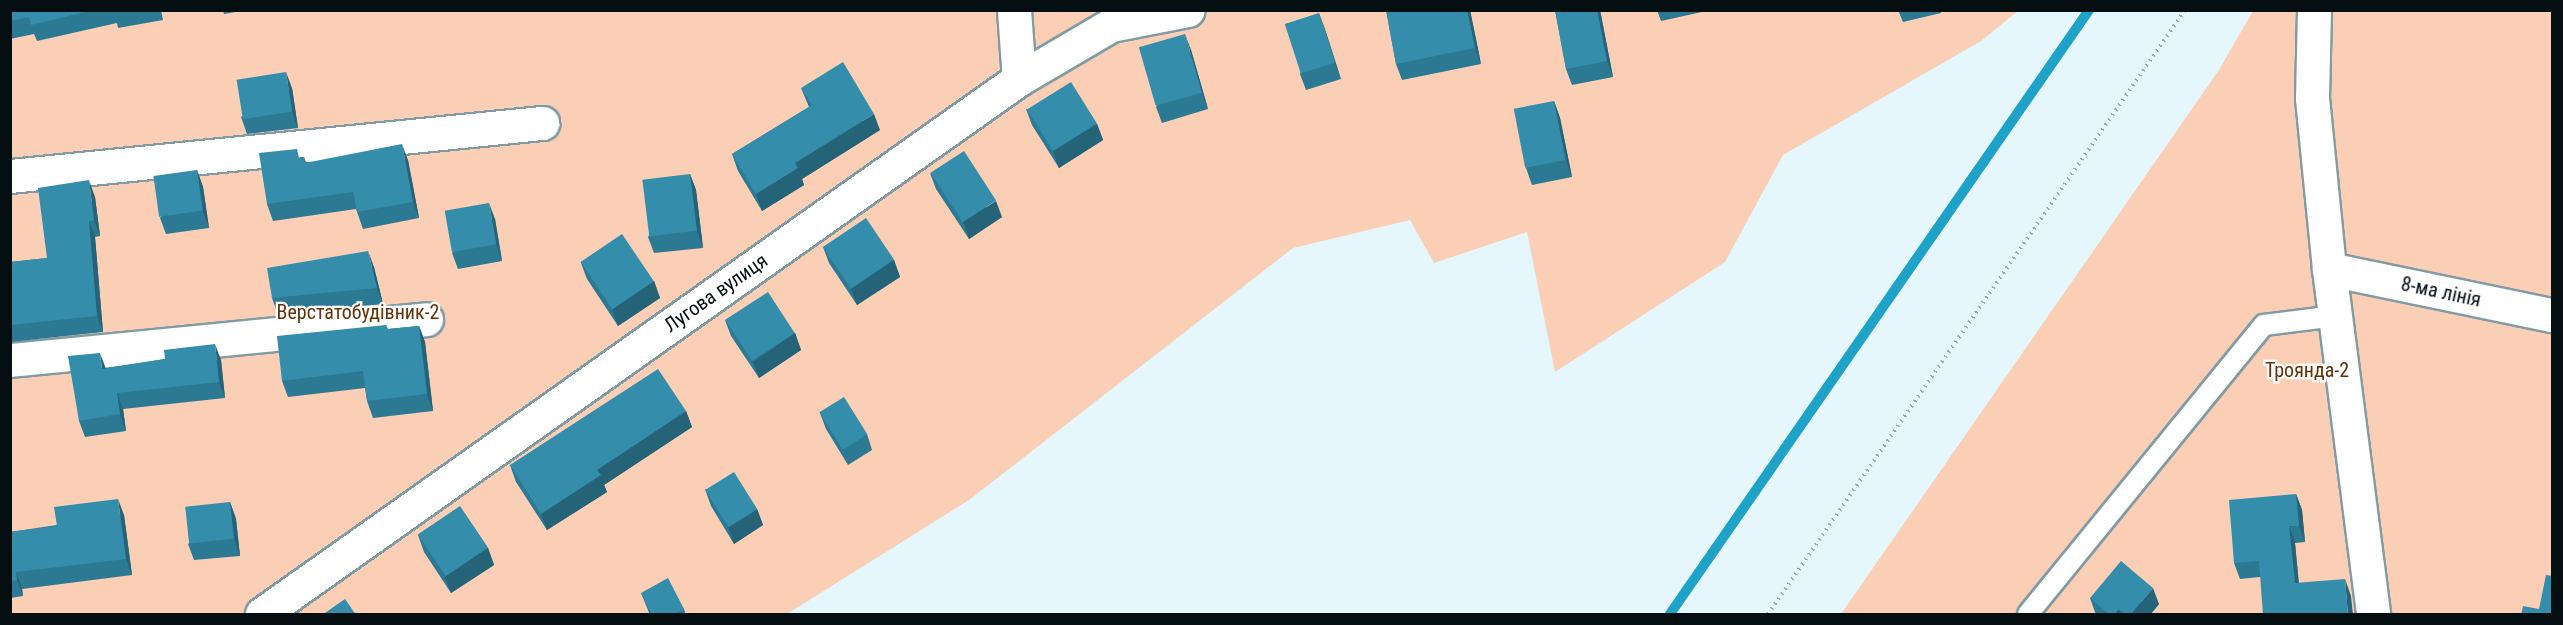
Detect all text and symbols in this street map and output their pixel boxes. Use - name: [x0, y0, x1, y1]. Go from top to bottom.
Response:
- street label: Лугова вулиця: [660, 249, 772, 337]
- street label: 8-ма лінія: [2399, 272, 2483, 312]
- park label: Верстатобудівник-2: [277, 300, 439, 324]
- park label: Троянда-2: [2265, 358, 2349, 382]

